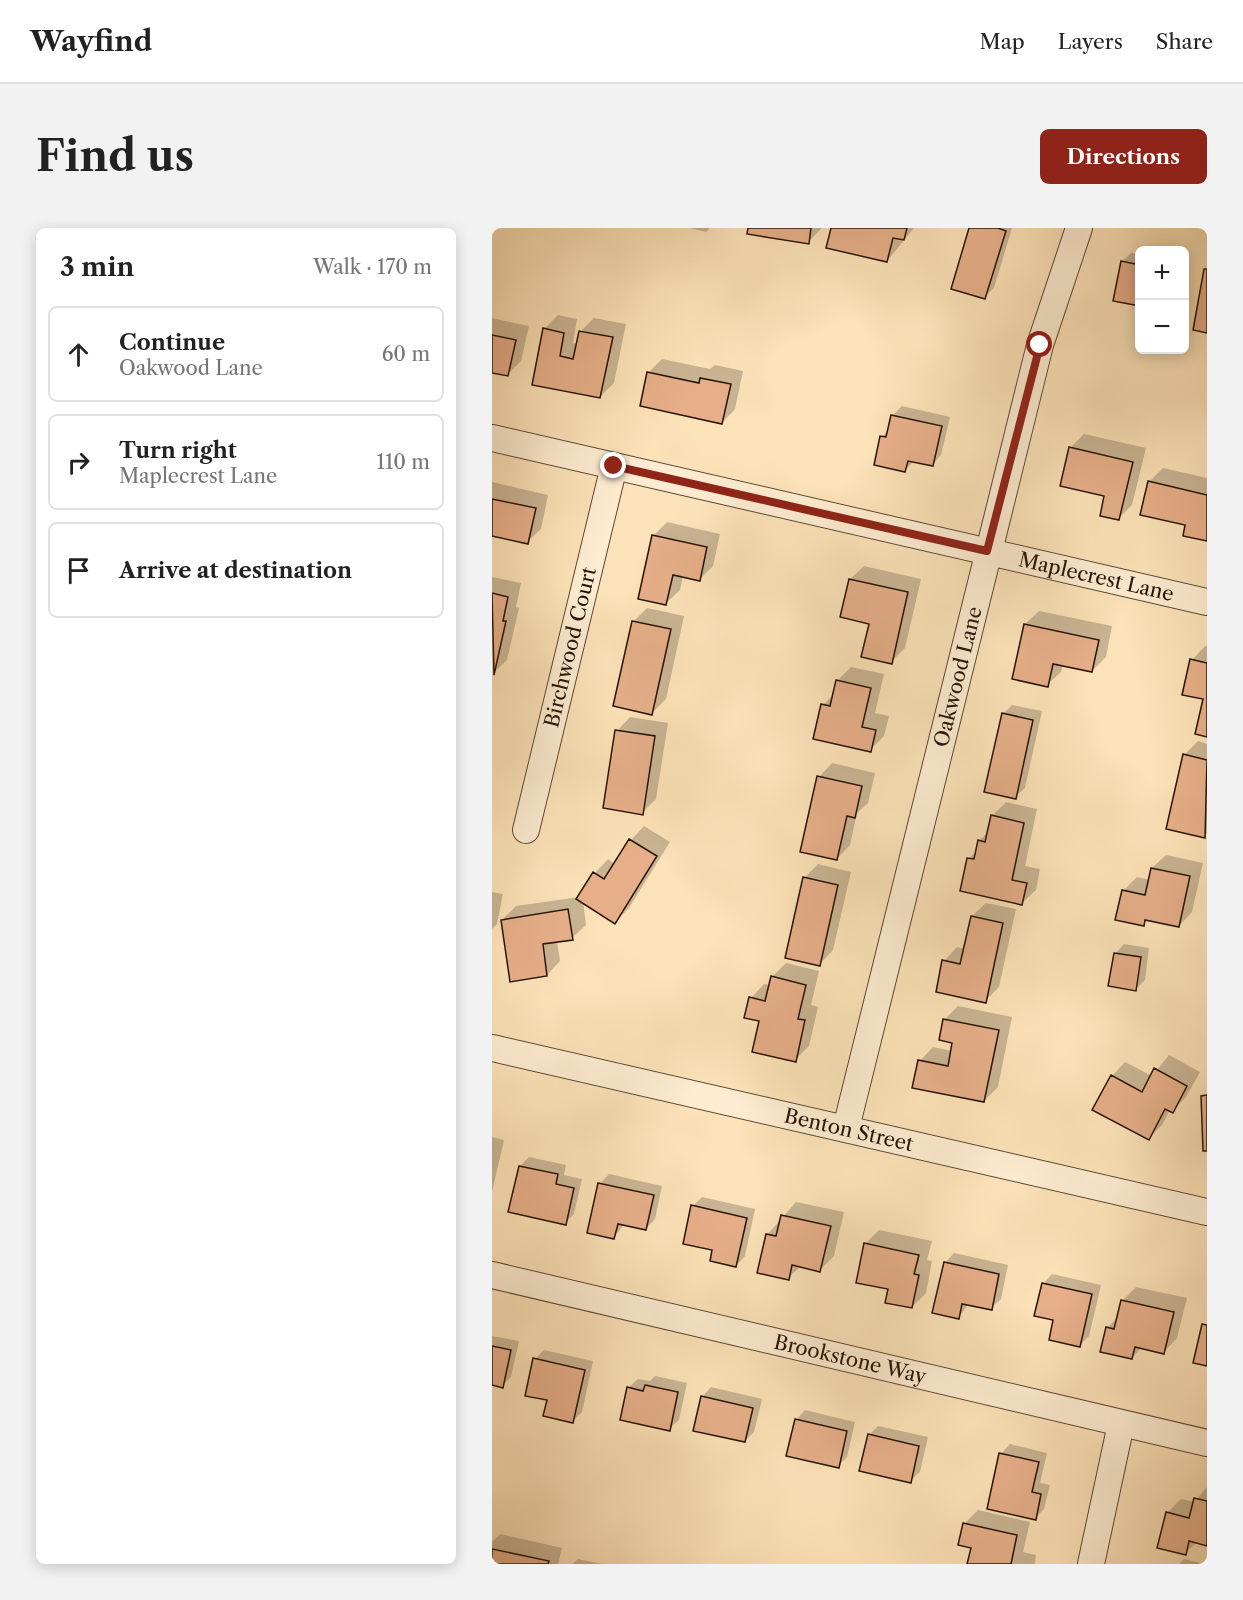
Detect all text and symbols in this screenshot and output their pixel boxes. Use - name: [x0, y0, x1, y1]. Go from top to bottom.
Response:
- text: Wayfind: [30, 24, 152, 58]
- text: Map: [980, 29, 1025, 54]
- text: Layers: [1058, 29, 1123, 54]
- text: Share: [1156, 29, 1213, 54]
- button: Directions: [1040, 129, 1207, 184]
- text: Find us: [36, 130, 194, 182]
- map controls: [1135, 246, 1189, 354]
- button: +: [1135, 246, 1189, 300]
- text: 3 min: [60, 251, 134, 283]
- text: Walk · 170 m: [313, 255, 432, 279]
- button: −: [1135, 300, 1189, 354]
- text: Continue: [119, 329, 225, 356]
- route start: [1026, 331, 1052, 357]
- icon: ahead: [62, 338, 95, 371]
- text: 60 m: [382, 342, 430, 366]
- text: Oakwood Lane: [119, 356, 263, 380]
- text: Turn right: [119, 437, 237, 464]
- icon: right: [62, 446, 95, 479]
- text: 110 m: [377, 450, 430, 474]
- route end: [600, 452, 626, 478]
- text: Maplecrest Lane: [119, 464, 277, 488]
- street label: Maplecrest Lane: [1016, 547, 1176, 606]
- icon: arrive: [62, 554, 95, 587]
- text: Arrive at destination: [119, 557, 352, 584]
- street label: Birchwood Court: [539, 565, 601, 730]
- street label: Oakwood Lane: [929, 604, 987, 749]
- street label: Benton Street: [782, 1103, 916, 1156]
- street label: Brookstone Way: [772, 1330, 930, 1389]

